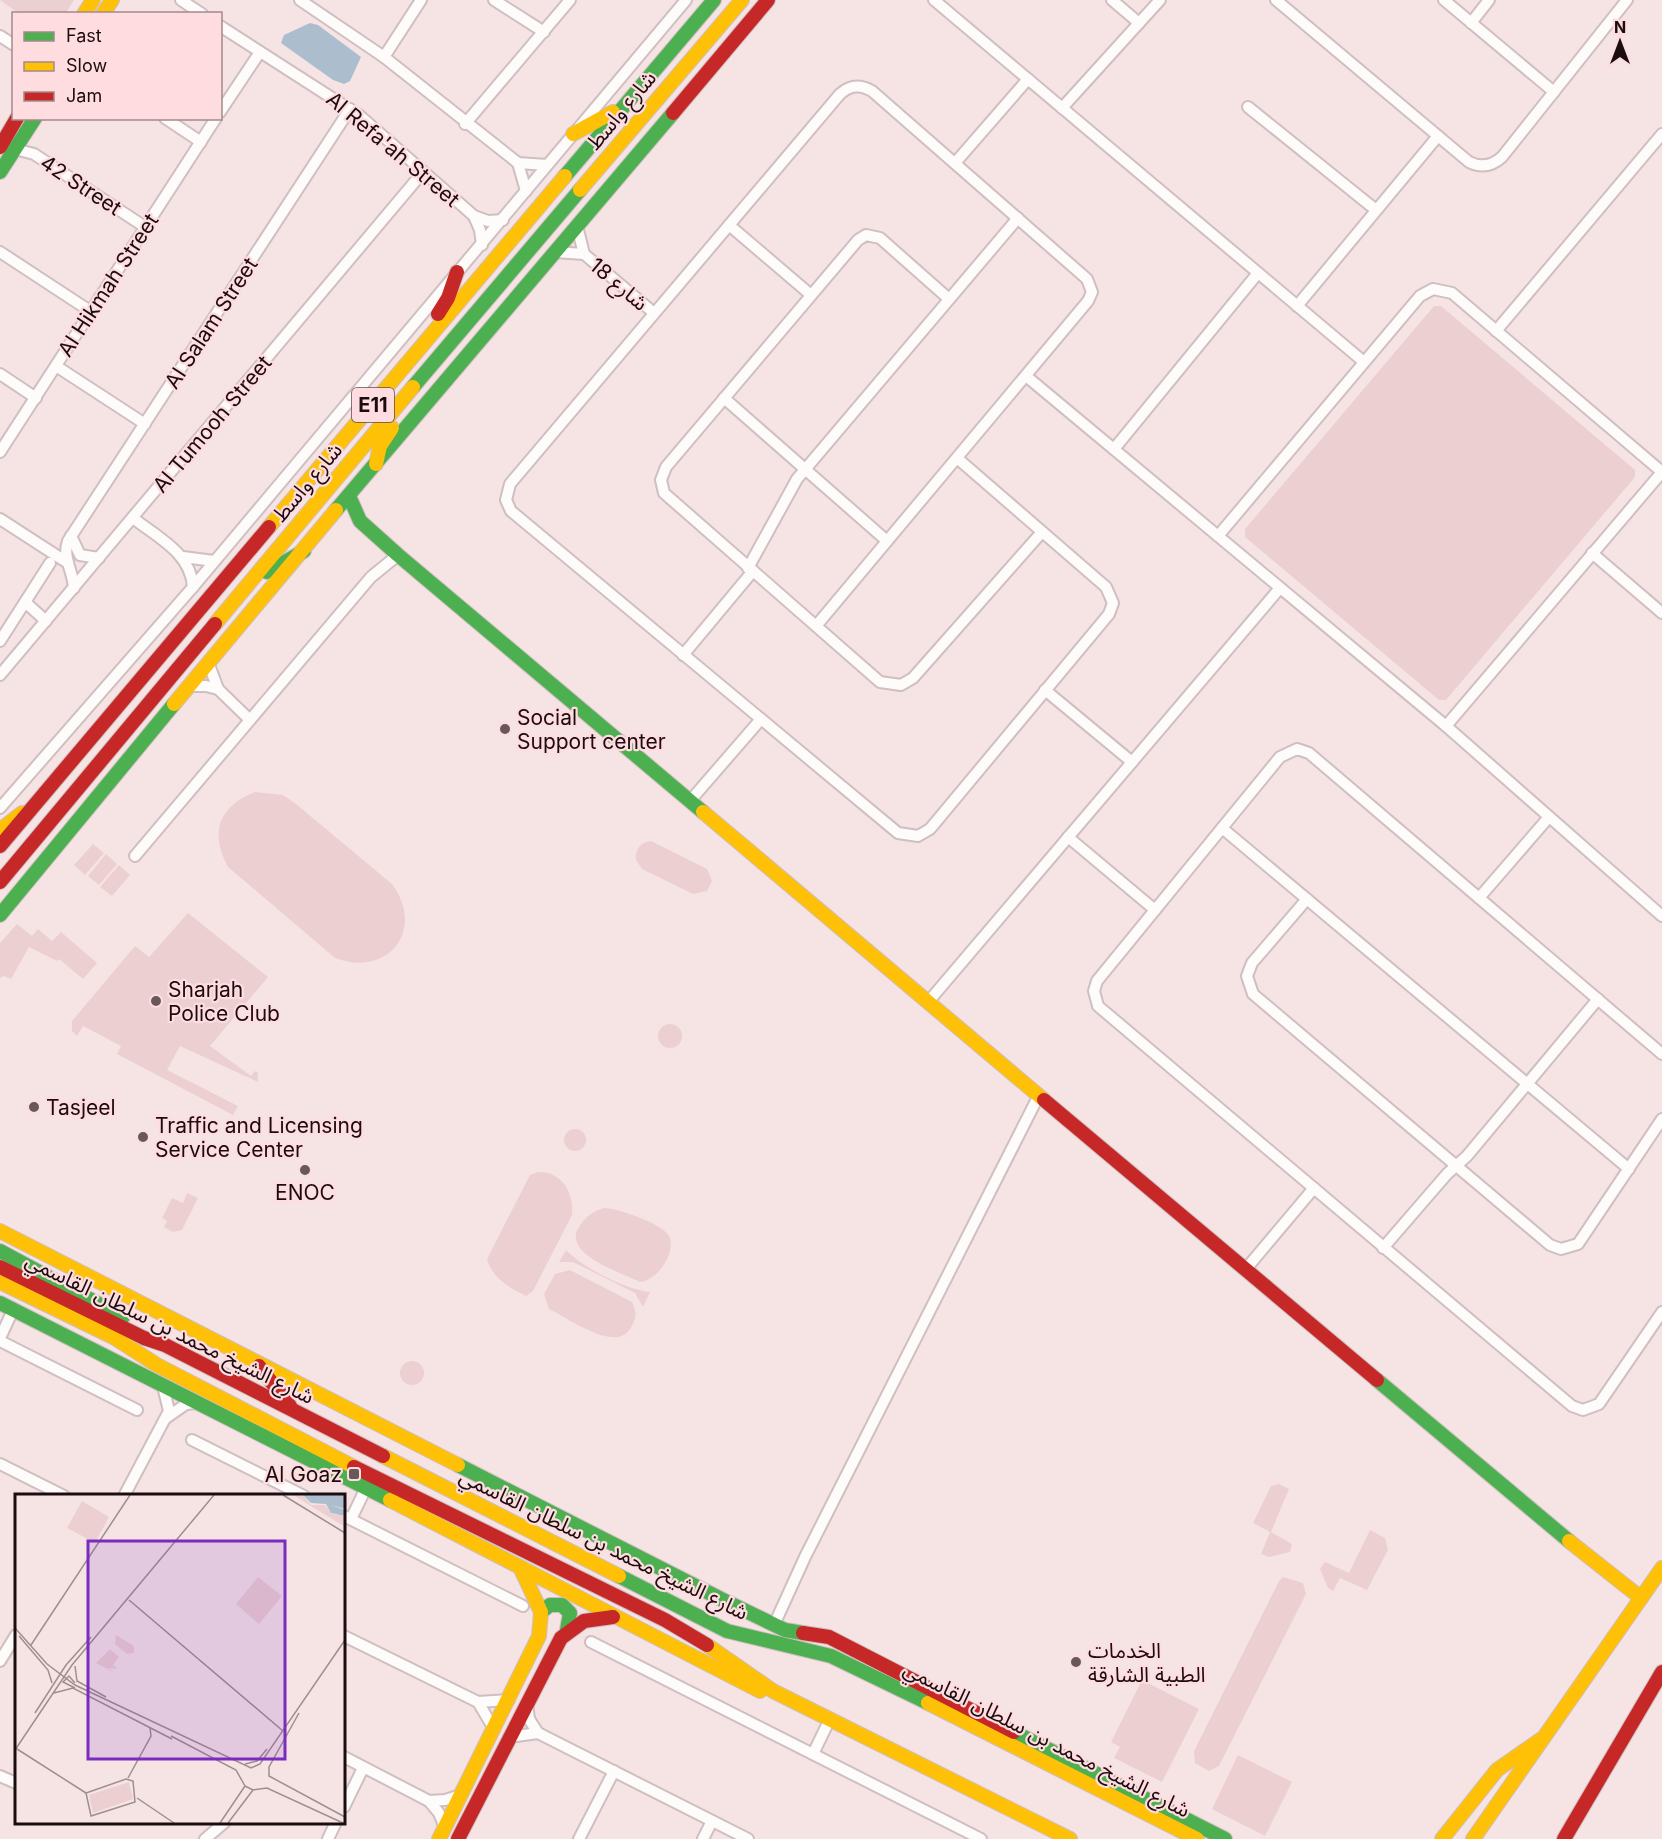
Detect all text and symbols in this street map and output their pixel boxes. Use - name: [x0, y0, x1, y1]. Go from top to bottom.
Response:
- legend: [12, 12, 222, 120]
- north arrow: [1590, 12, 1650, 72]
- text: N: [1614, 17, 1626, 37]
- text: Fast: [66, 25, 102, 46]
- text: Slow: [66, 55, 107, 76]
- street label: شارع واسط: [581, 66, 663, 156]
- text: Jam: [66, 85, 102, 106]
- street label: Al Refa'ah Street: [321, 86, 465, 212]
- street label: 42 Street: [36, 150, 126, 220]
- street label: Al Hikmah Street: [52, 209, 164, 361]
- street label: شارع 18: [583, 252, 653, 318]
- street label: Al Salam Street: [159, 253, 263, 393]
- street label: Al Tumooh Street: [147, 350, 277, 498]
- road number: E11: [352, 388, 394, 422]
- street label: شارع واسط: [267, 438, 349, 528]
- place label: Social Support center: [517, 705, 666, 754]
- marker: Social Support center: [498, 722, 512, 736]
- place label: Sharjah Police Club: [168, 977, 280, 1026]
- marker: Sharjah Police Club: [149, 994, 163, 1008]
- place label: Tasjeel: [46, 1095, 116, 1120]
- marker: Tasjeel: [27, 1100, 41, 1114]
- place label: Traffic and Licensing Service Center: [155, 1113, 363, 1162]
- marker: Traffic and Licensing Service Center: [136, 1130, 150, 1144]
- marker: ENOC: [298, 1163, 312, 1177]
- place label: ENOC: [275, 1180, 335, 1205]
- street label: شارع الشيخ محمد بن سلطان القاسمي: [20, 1247, 318, 1412]
- place label: Al Goaz: [265, 1462, 342, 1487]
- street label: شارع الشيخ محمد بن سلطان القاسمي: [454, 1463, 752, 1628]
- marker: Al Goaz: [347, 1467, 361, 1481]
- inset map: [15, 1494, 345, 1824]
- place label: الخدمات الطبية الشارقة: [1088, 1638, 1206, 1687]
- marker: الخدمات الطبية الشارقة: [1069, 1655, 1083, 1669]
- street label: شارع الشيخ محمد بن سلطان القاسمي: [898, 1656, 1194, 1826]

